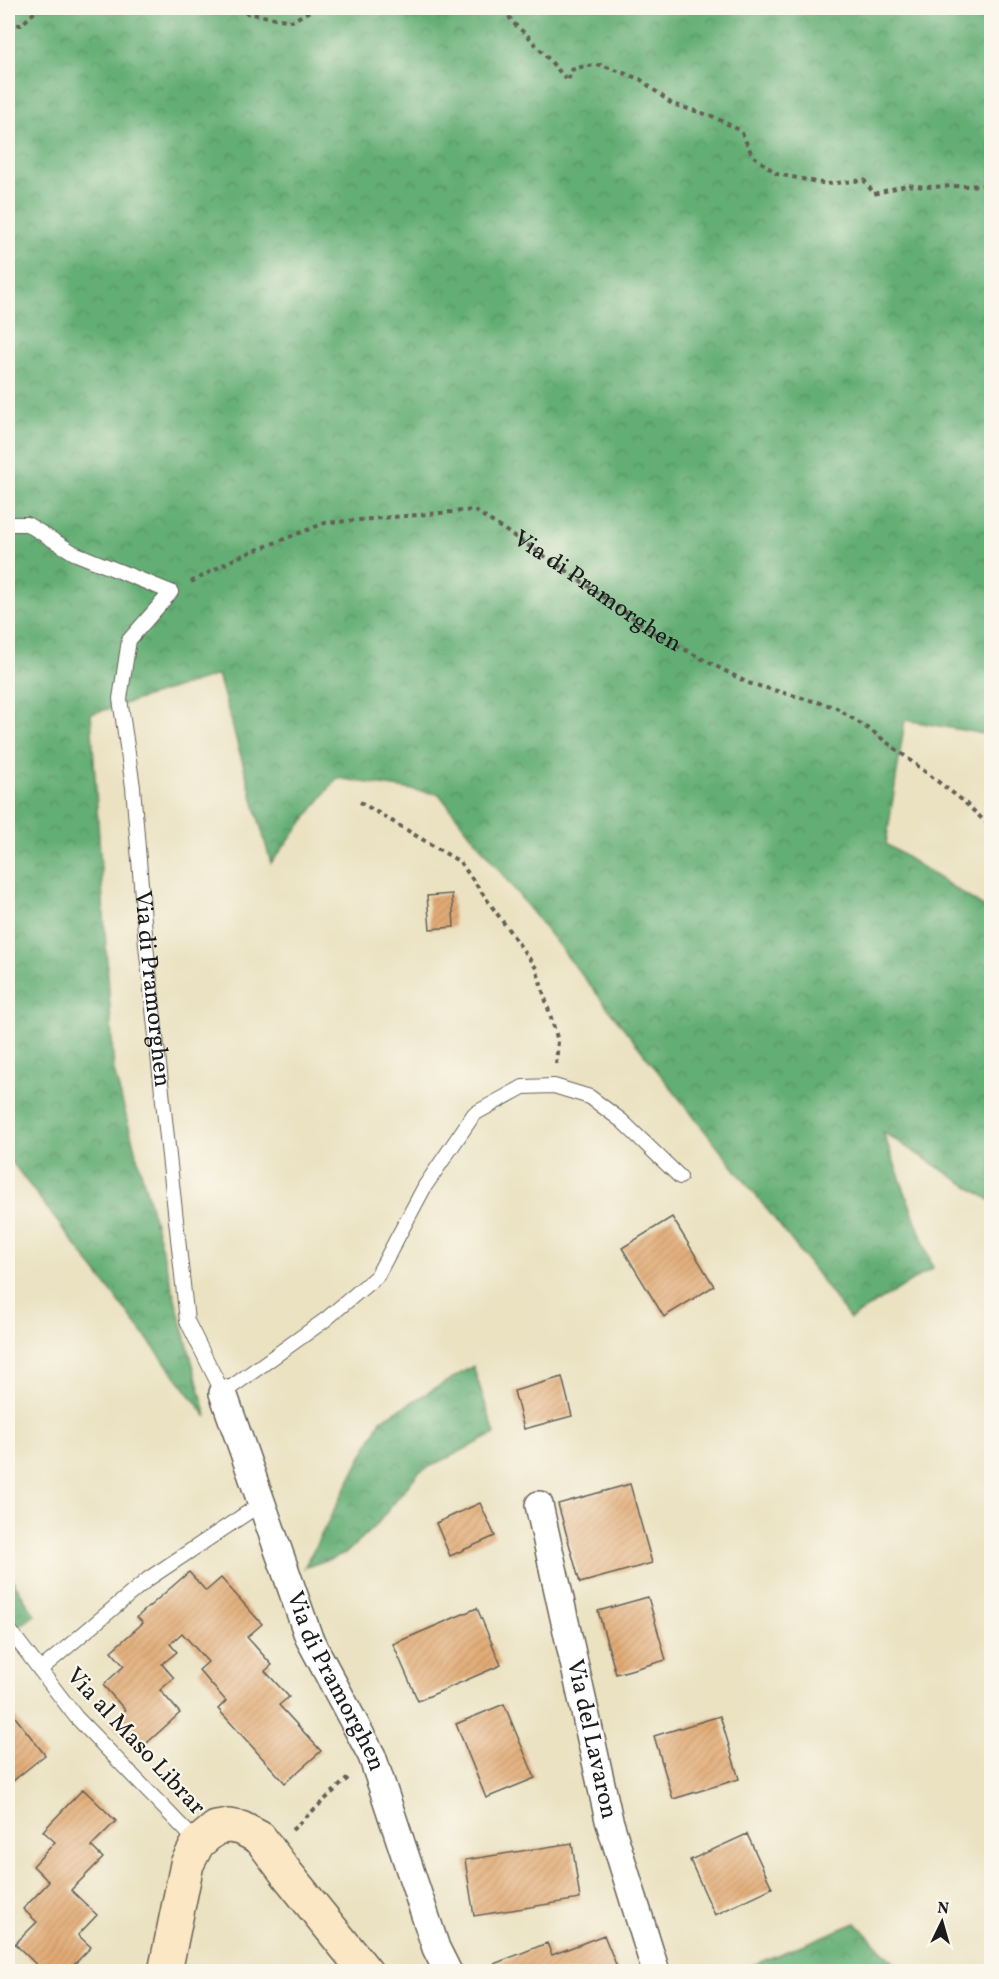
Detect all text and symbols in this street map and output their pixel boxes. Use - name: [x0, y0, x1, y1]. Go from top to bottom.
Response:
- street label: Via di Pramorghen: [506, 523, 687, 662]
- street label: Via di Pramorghen: [125, 889, 178, 1089]
- street label: Via di Pramorghen: [277, 1587, 393, 1776]
- street label: Via del Lavaron: [557, 1656, 625, 1822]
- street label: Via al Maso Librar: [57, 1660, 213, 1824]
- north arrow: [912, 1892, 972, 1952]
- text: N: [936, 1898, 950, 1921]

